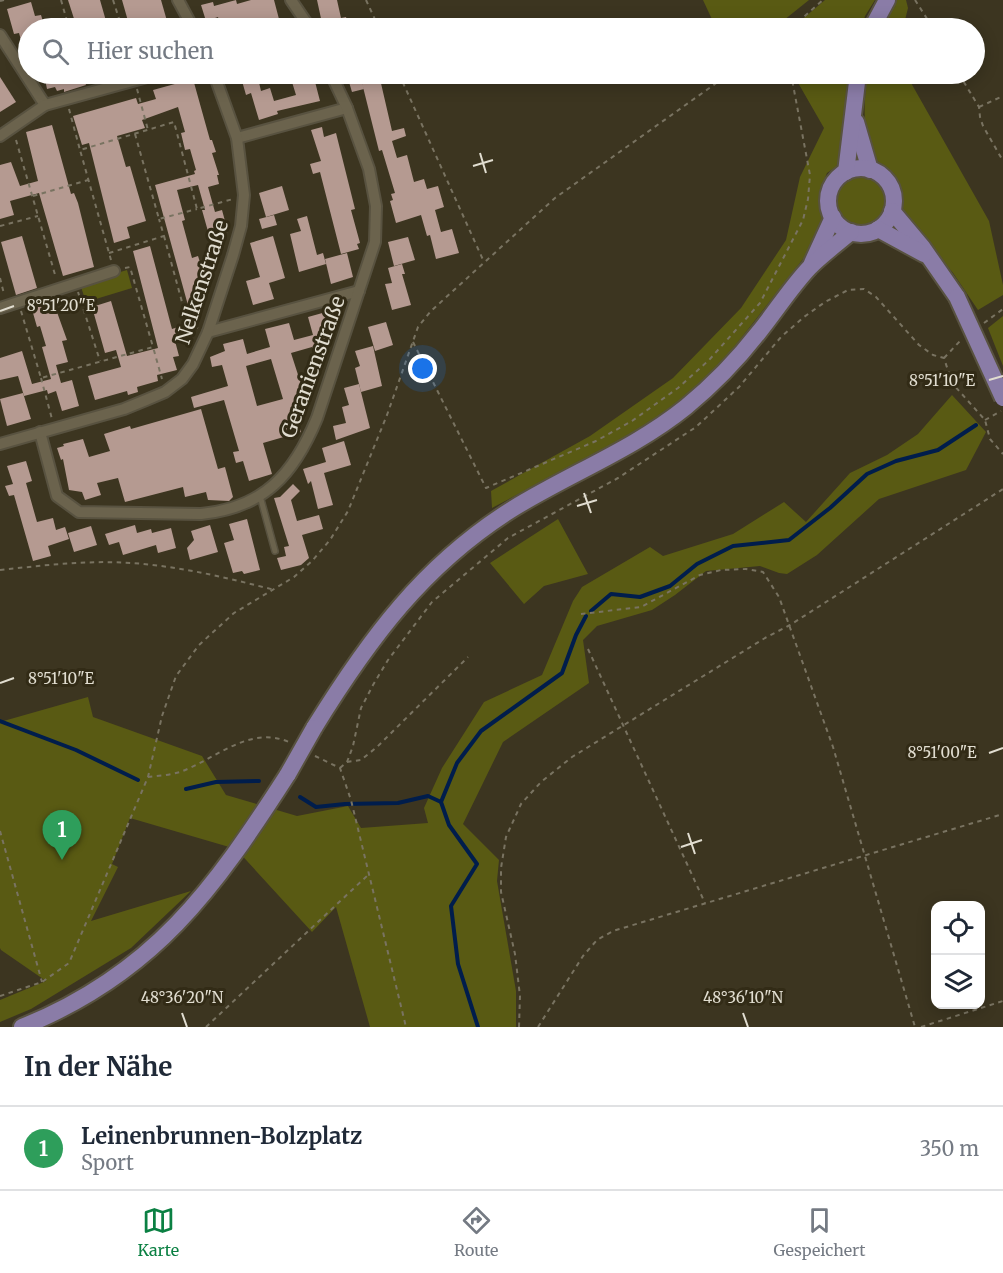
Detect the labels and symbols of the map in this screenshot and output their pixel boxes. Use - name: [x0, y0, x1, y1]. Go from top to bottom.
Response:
- street label: Nelkenstraße: [170, 217, 233, 347]
- street label: Geranienstraße: [275, 292, 350, 441]
- text: 8°51'20"E: [27, 296, 96, 315]
- your location: [408, 354, 437, 383]
- text: 8°51'10"E: [909, 371, 975, 390]
- text: 8°51'10"E: [28, 669, 94, 688]
- text: 8°51'00"E: [907, 743, 977, 762]
- pin: 1: [42, 810, 82, 860]
- text: 48°36'20"N: [141, 988, 224, 1007]
- text: 48°36'10"N: [703, 988, 783, 1007]

